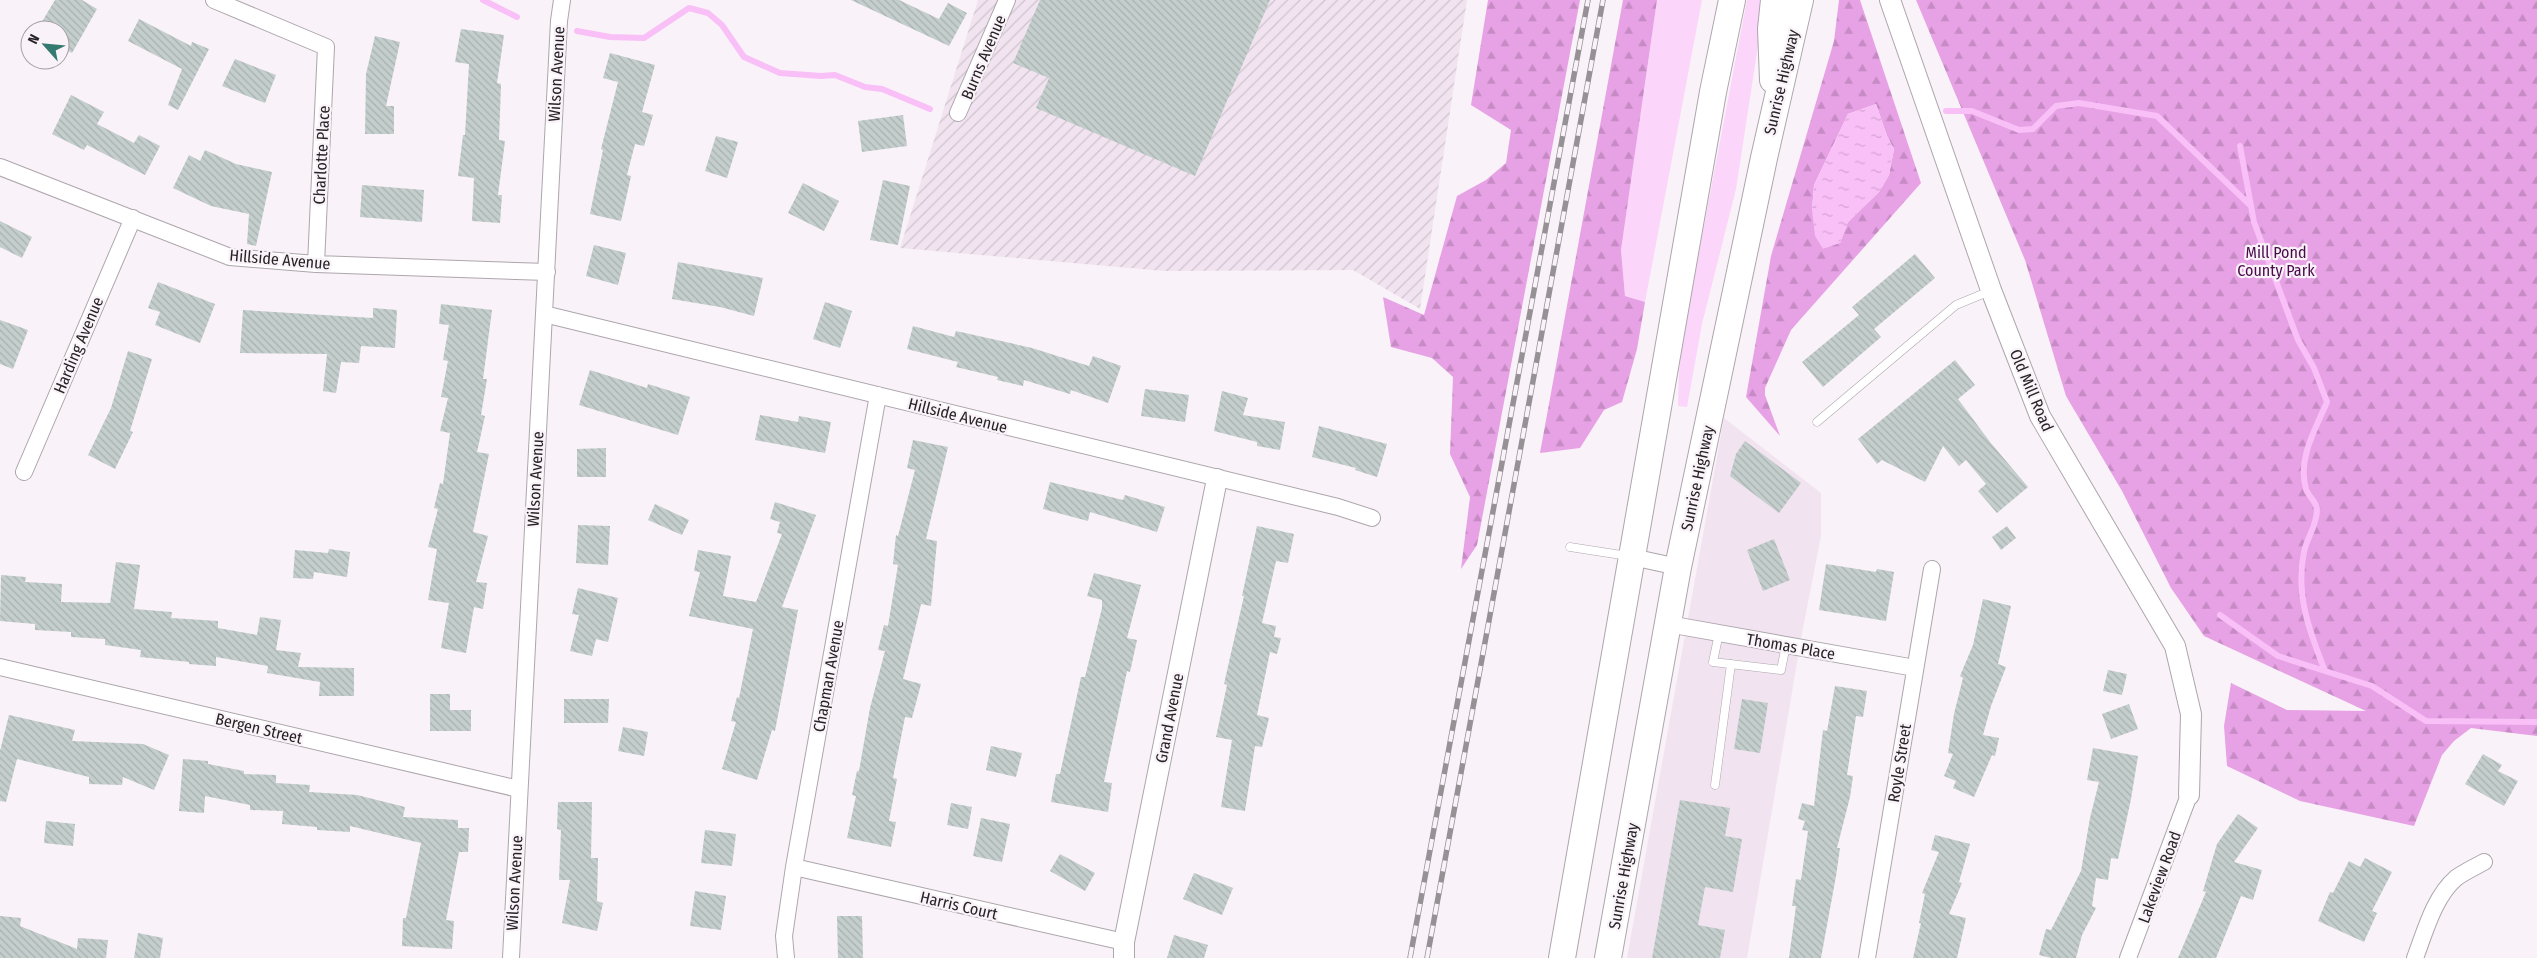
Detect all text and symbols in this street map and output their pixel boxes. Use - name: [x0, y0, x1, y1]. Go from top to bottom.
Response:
- street label: Burns Avenue: [957, 12, 1010, 102]
- north arrow: [20, 20, 70, 70]
- street label: Wilson Avenue: [545, 26, 568, 122]
- street label: Sunrise Highway: [1760, 27, 1803, 137]
- text: N: [24, 32, 43, 47]
- street label: Charlotte Place: [309, 105, 334, 205]
- park label: Mill Pond County Park: [2237, 243, 2315, 280]
- street label: Hillside Avenue: [229, 246, 331, 273]
- street label: Harding Avenue: [50, 294, 107, 396]
- street label: Old Mill Road: [2006, 346, 2057, 434]
- street label: Hillside Avenue: [906, 394, 1009, 437]
- street label: Sunrise Highway: [1677, 423, 1718, 533]
- street label: Wilson Avenue: [524, 431, 547, 527]
- street label: Chapman Avenue: [809, 619, 848, 733]
- street label: Thomas Place: [1745, 629, 1837, 664]
- street label: Grand Avenue: [1151, 672, 1188, 765]
- street label: Bergen Street: [214, 709, 305, 748]
- street label: Royle Street: [1884, 722, 1915, 804]
- street label: Sunrise Highway: [1605, 821, 1642, 931]
- street label: Lakeview Road: [2134, 829, 2185, 926]
- street label: Wilson Avenue: [503, 835, 526, 931]
- street label: Harris Court: [918, 887, 1000, 924]

